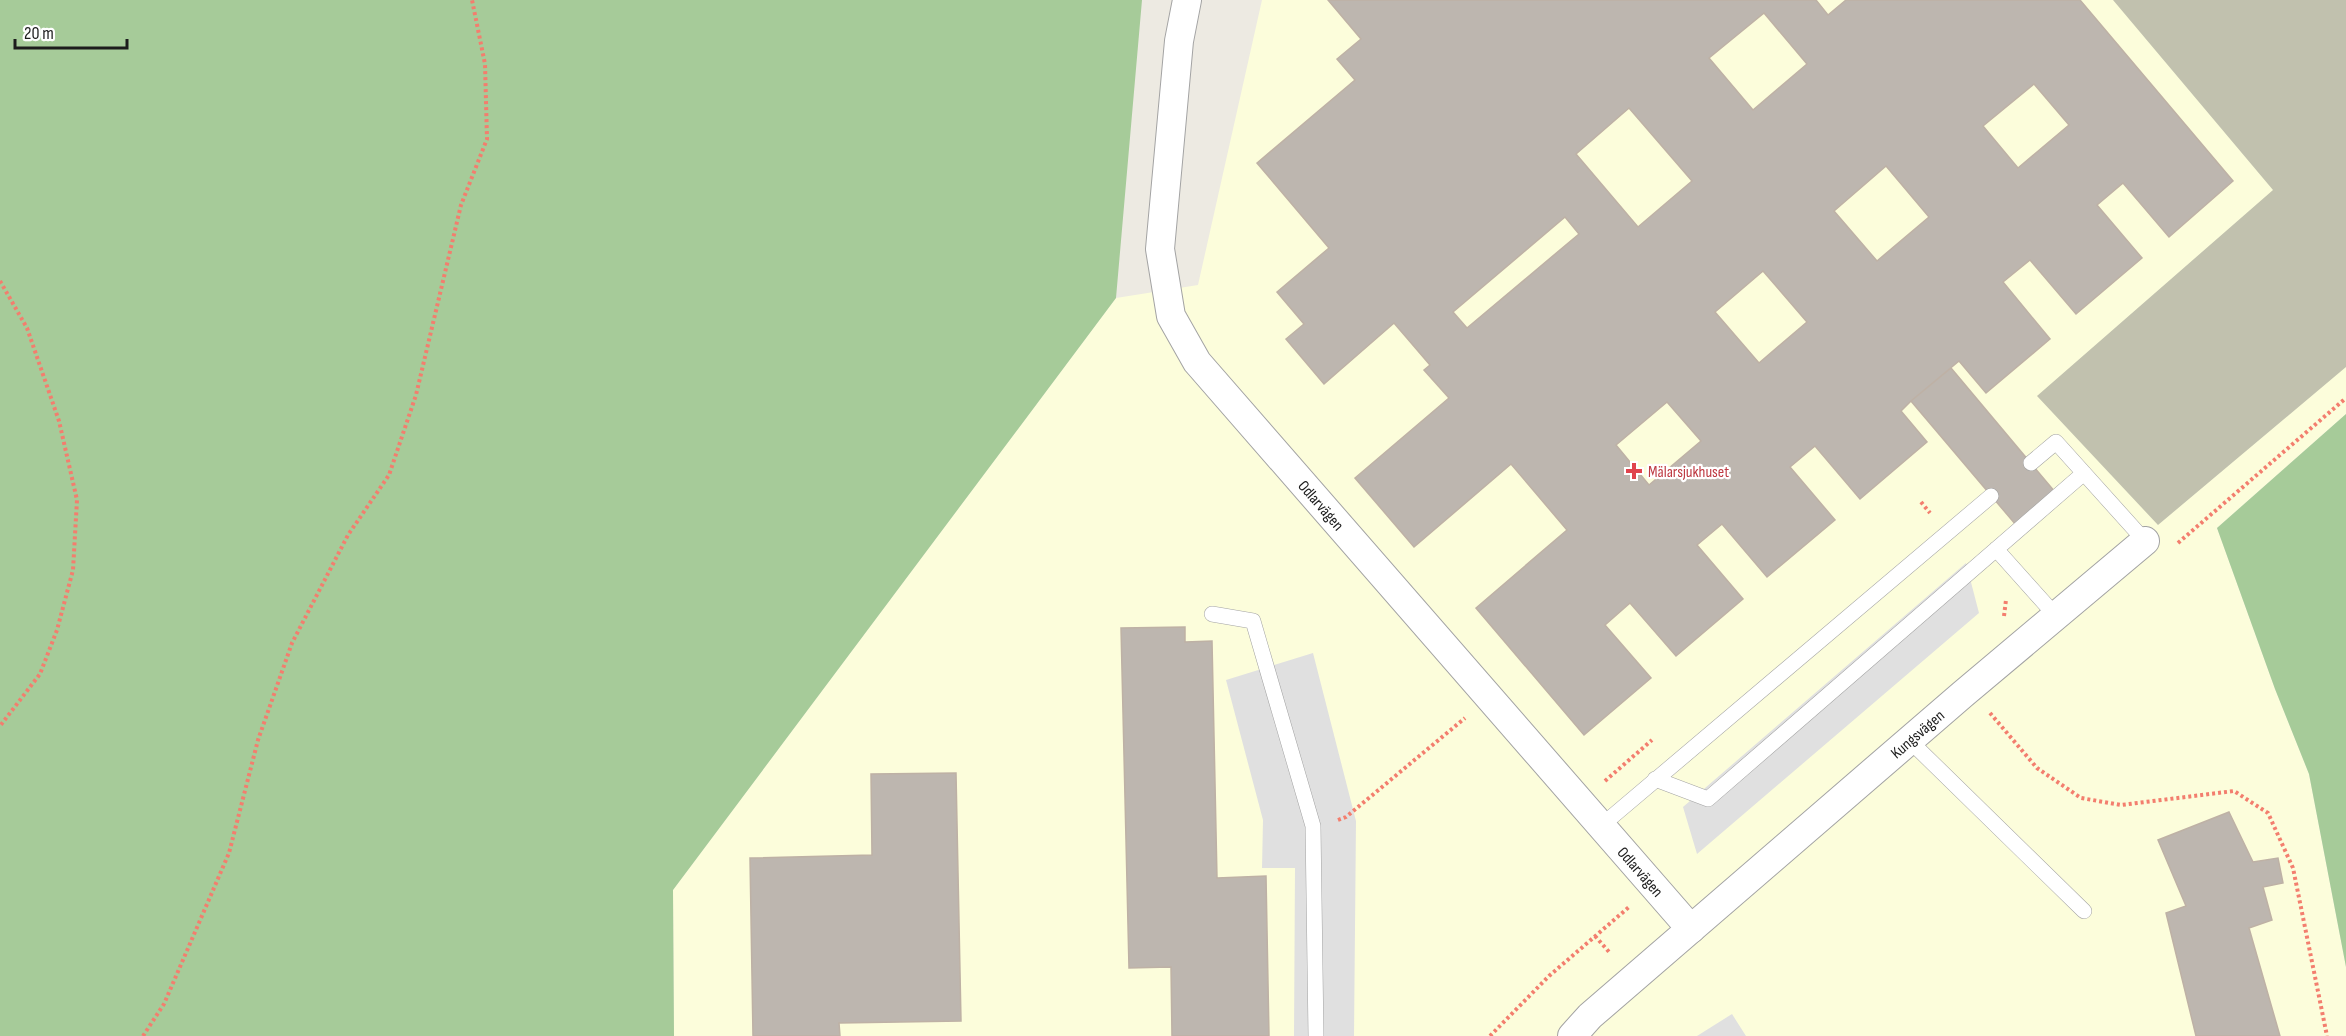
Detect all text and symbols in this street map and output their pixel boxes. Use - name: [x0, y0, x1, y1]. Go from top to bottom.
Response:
- scale bar: [15, 12, 128, 50]
- text: 20 m: [24, 23, 54, 44]
- marker: Mälarsjukhuset: [1625, 462, 1643, 480]
- place label: Mälarsjukhuset: [1648, 463, 1729, 482]
- street label: Odlarvägen: [1293, 477, 1347, 535]
- street label: Kungsvägen: [1887, 707, 1949, 763]
- street label: Odlarvägen: [1613, 843, 1667, 901]

